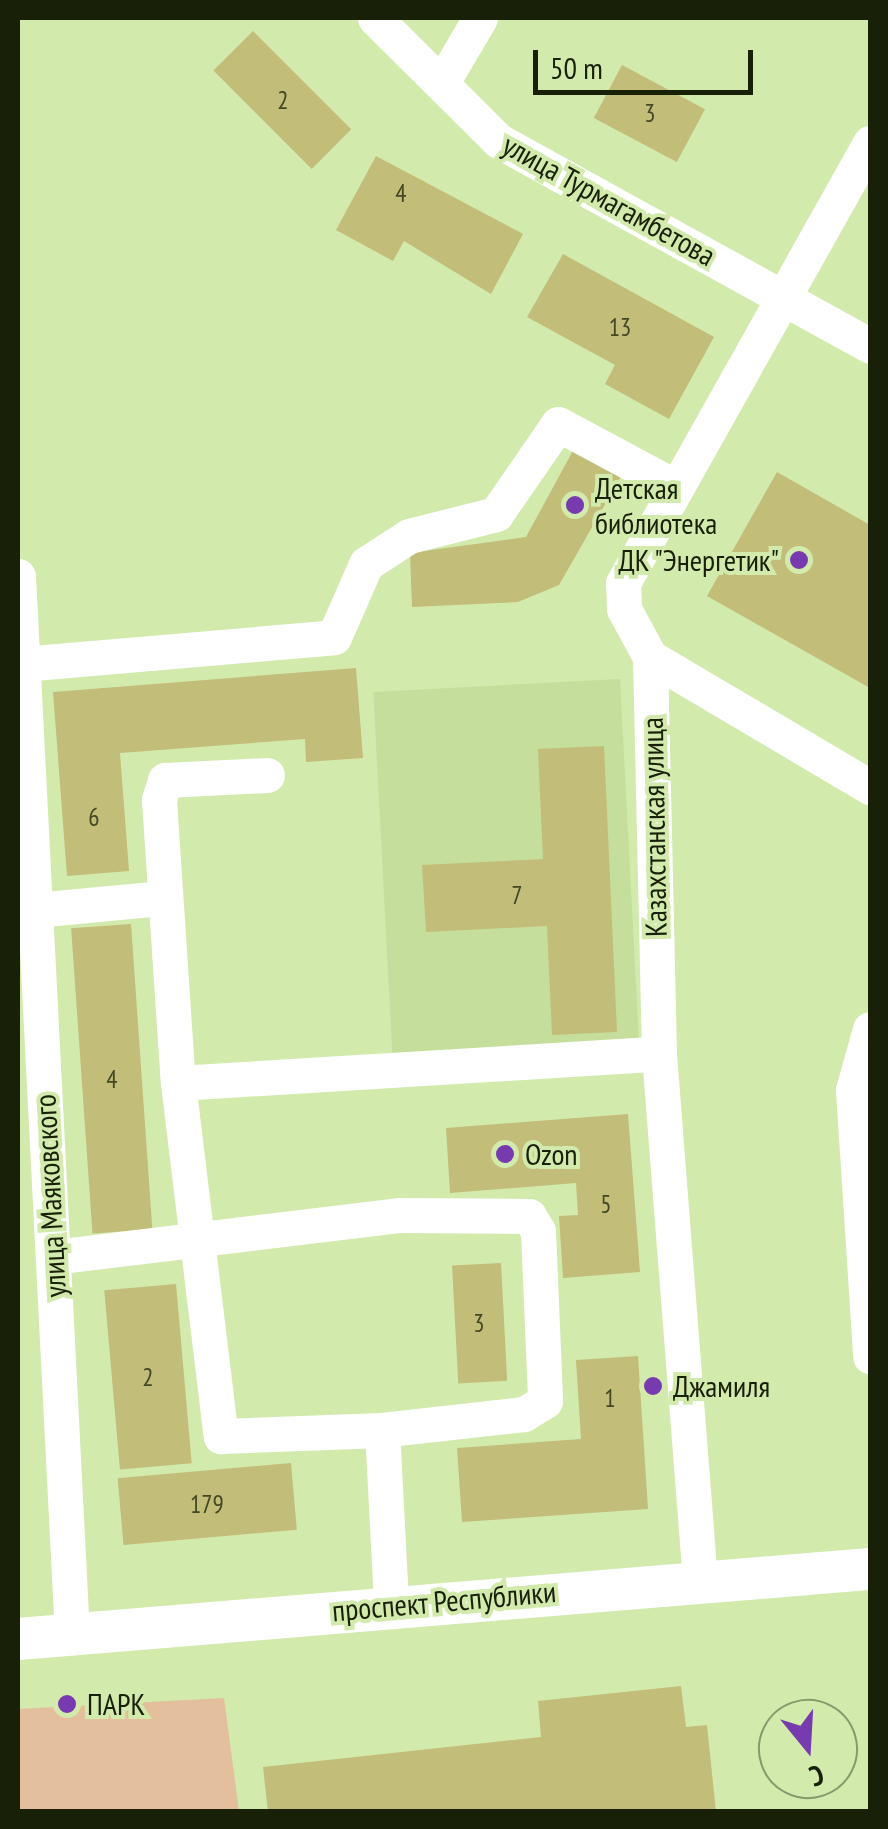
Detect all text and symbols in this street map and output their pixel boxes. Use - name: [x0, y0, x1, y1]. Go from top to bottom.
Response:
- scale bar: [538, 30, 758, 92]
- text: 50 m: [550, 48, 603, 87]
- house number: 2: [277, 85, 289, 115]
- house number: 3: [644, 98, 656, 128]
- street label: улица Турмагамбетова: [496, 126, 722, 274]
- house number: 4: [395, 178, 407, 208]
- house number: 13: [609, 312, 631, 342]
- place label: Детская библиотека: [595, 470, 717, 540]
- marker: Детская библиотека: [564, 494, 586, 516]
- place label: ДК "Энергетик": [617, 542, 779, 578]
- marker: ДК "Энергетик": [788, 549, 810, 571]
- street label: Казахстанская улица: [634, 717, 674, 937]
- house number: 6: [88, 802, 100, 832]
- house number: 7: [511, 880, 523, 910]
- house number: 4: [106, 1064, 118, 1094]
- street label: улица Маяковского: [27, 1093, 73, 1299]
- place label: Ozon: [525, 1136, 578, 1172]
- marker: Ozon: [494, 1143, 516, 1165]
- house number: 5: [600, 1189, 612, 1219]
- house number: 3: [473, 1308, 485, 1338]
- house number: 2: [142, 1362, 154, 1392]
- place label: Джамиля: [673, 1368, 770, 1404]
- marker: Джамиля: [642, 1375, 664, 1397]
- house number: 1: [604, 1383, 616, 1413]
- house number: 179: [190, 1489, 224, 1519]
- street label: проспект Республики: [330, 1573, 558, 1629]
- place label: ПАРК: [87, 1686, 145, 1722]
- marker: ПАРК: [56, 1693, 78, 1715]
- north arrow: [758, 1699, 858, 1799]
- text: С: [805, 1757, 829, 1796]

